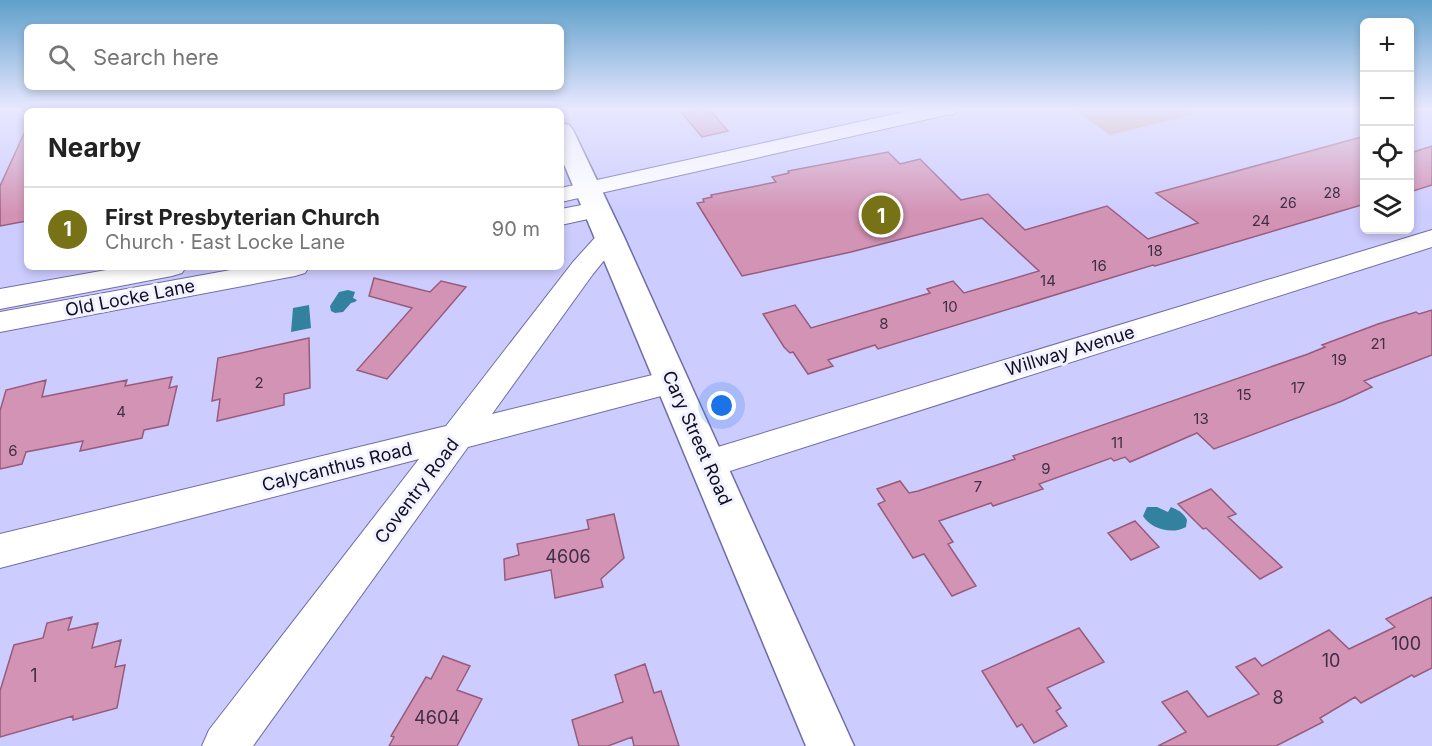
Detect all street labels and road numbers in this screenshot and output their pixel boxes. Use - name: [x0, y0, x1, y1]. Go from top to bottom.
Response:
- street label: Old Locke Lane: [63, 275, 197, 320]
- street label: Willway Avenue: [1003, 321, 1137, 380]
- street label: Cary Street Road: [658, 367, 736, 508]
- street label: Coventry Road: [370, 434, 463, 547]
- street label: Calycanthus Road: [260, 438, 414, 495]

